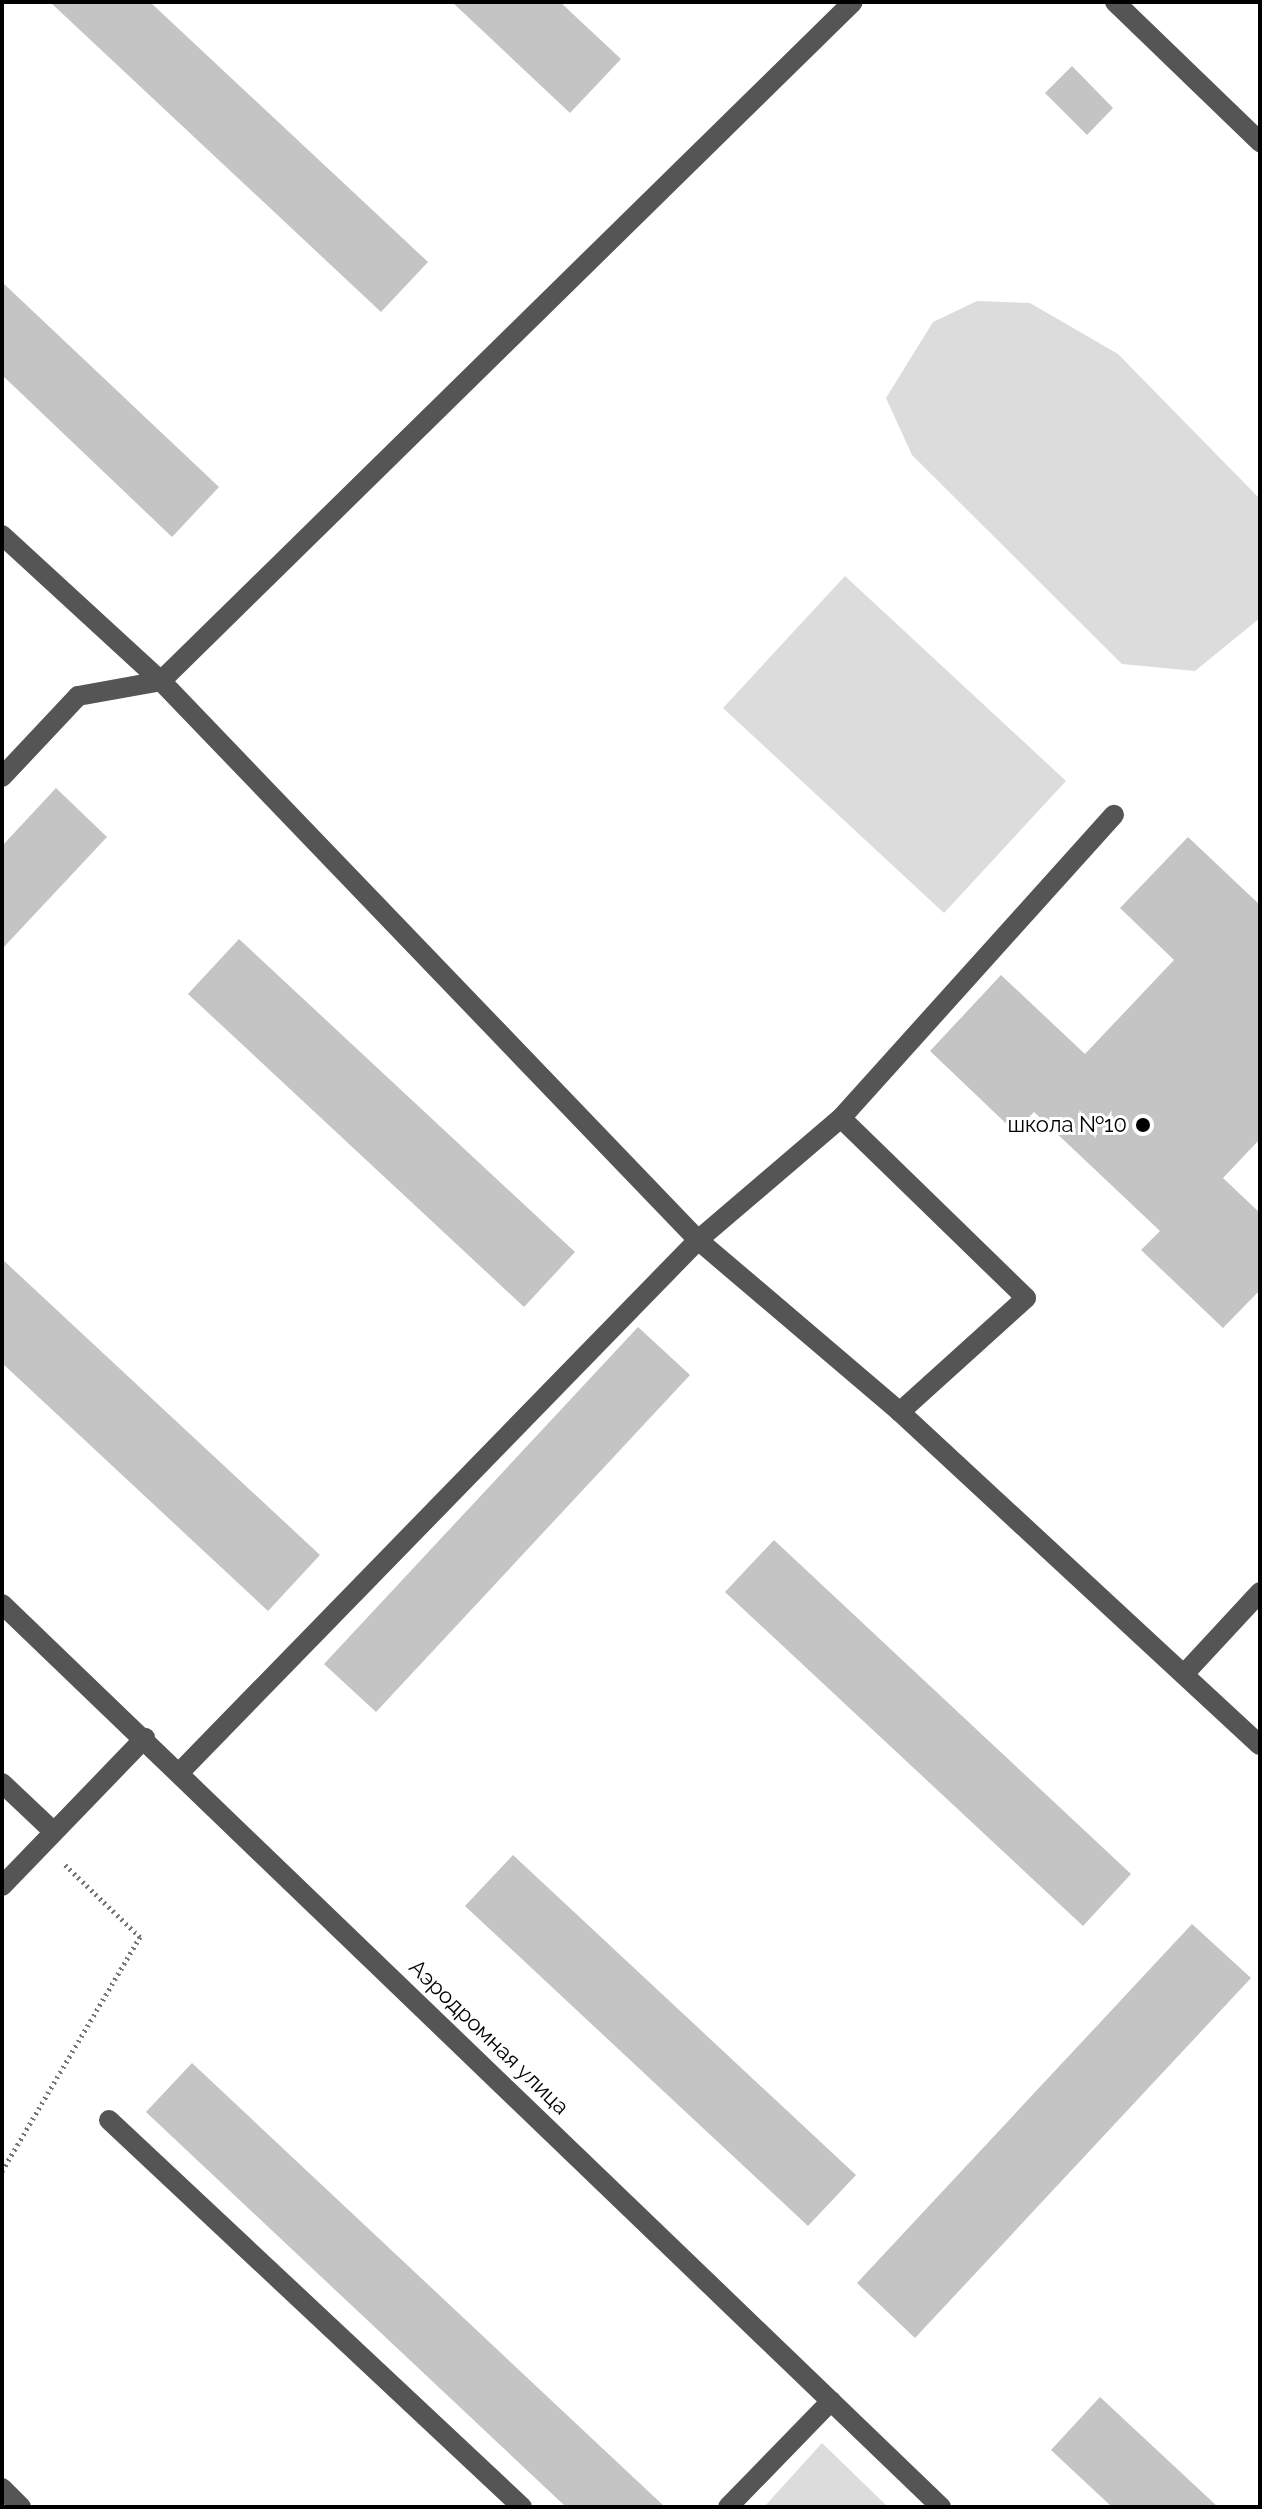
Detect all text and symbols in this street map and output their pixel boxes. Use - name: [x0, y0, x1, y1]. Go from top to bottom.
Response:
- place label: школа №10: [1007, 1112, 1127, 1138]
- marker: школа №10: [1134, 1116, 1152, 1134]
- street label: Аэродромная улица: [403, 1954, 575, 2120]

